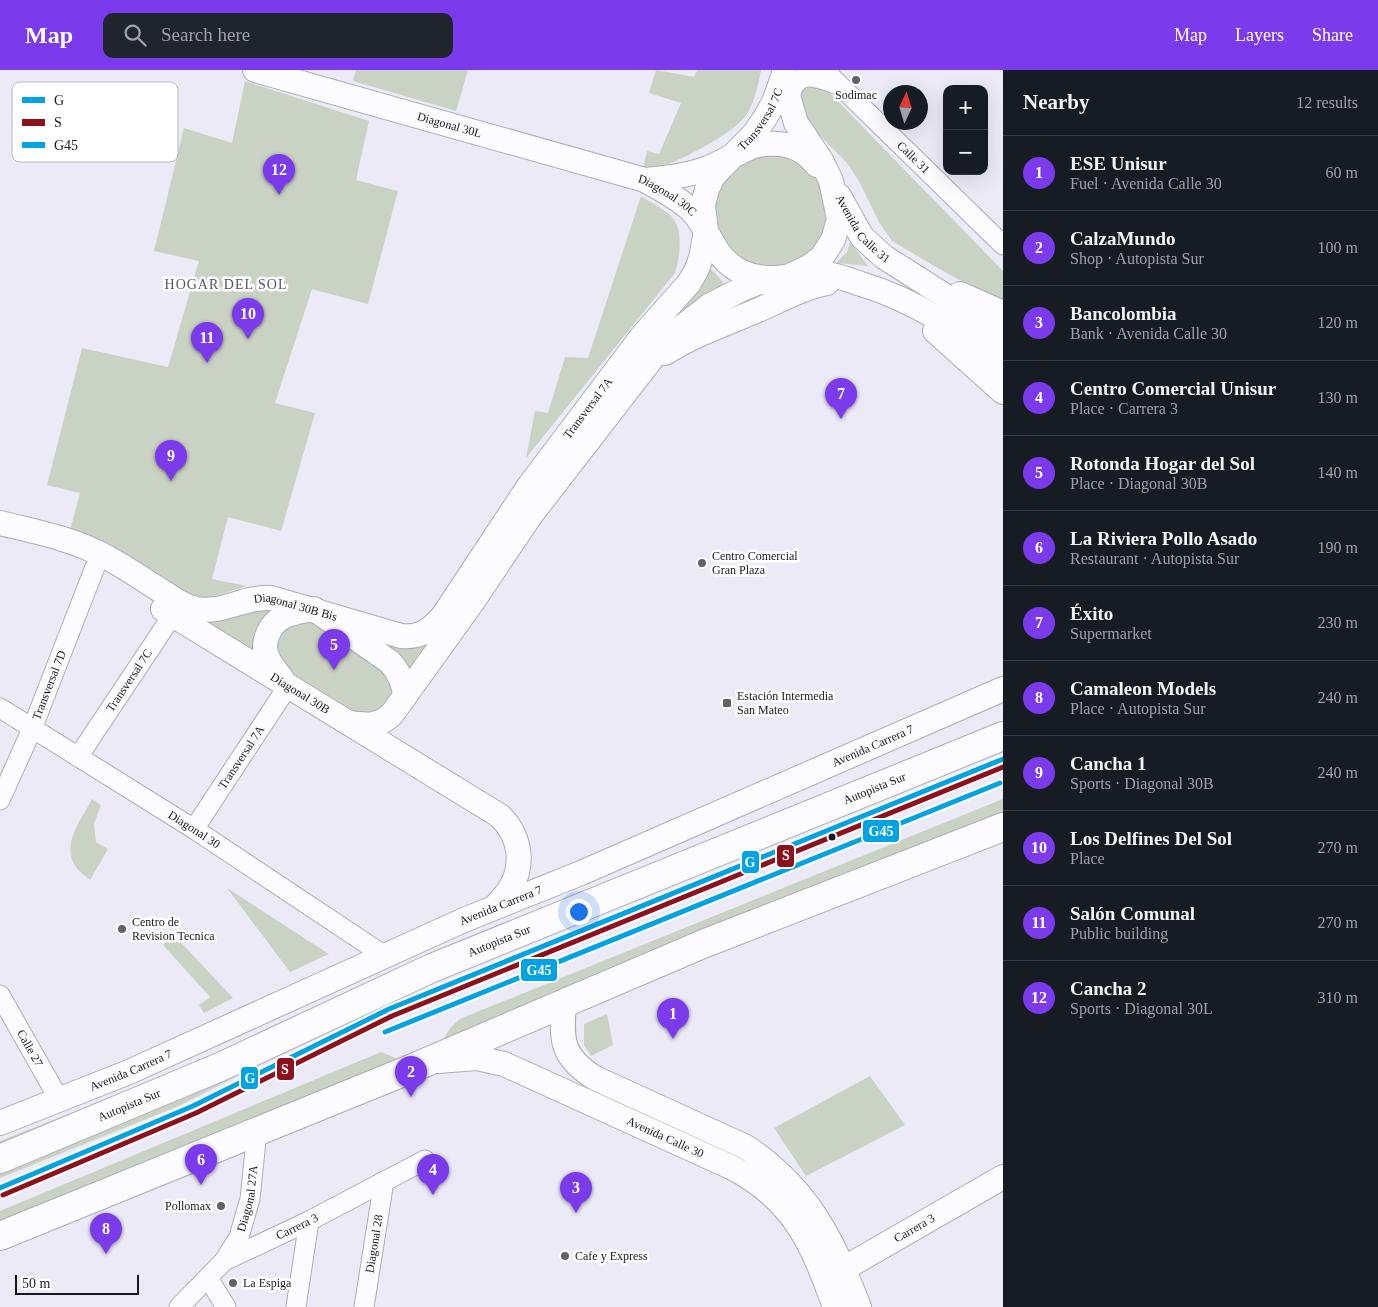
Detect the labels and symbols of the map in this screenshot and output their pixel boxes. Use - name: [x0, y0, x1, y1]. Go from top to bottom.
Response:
- marker: Sodimac: [850, 74, 862, 86]
- legend: [12, 82, 178, 162]
- north arrow: [883, 85, 928, 130]
- street label: Transversal 7C: [735, 86, 786, 153]
- place label: Sodimac: [835, 88, 877, 102]
- text: G: [54, 93, 64, 108]
- street label: Diagonal 30L: [416, 109, 483, 141]
- text: S: [54, 115, 62, 130]
- text: G45: [54, 138, 78, 153]
- street label: Calle 31: [894, 138, 933, 176]
- pin: 12: [263, 154, 295, 195]
- street label: Diagonal 30C: [637, 171, 700, 219]
- street label: Avenida Calle 31: [833, 192, 893, 266]
- district label: HOGAR DEL SOL: [165, 277, 287, 292]
- pin: 10: [232, 298, 264, 339]
- pin: 11: [191, 322, 223, 363]
- street label: Transversal 7A: [560, 374, 616, 442]
- pin: 7: [825, 378, 857, 419]
- pin: 9: [155, 440, 187, 481]
- place label: Centro Comercial Gran Plaza: [712, 549, 798, 577]
- marker: Centro Comercial Gran Plaza: [696, 557, 708, 569]
- street label: Diagonal 30B Bis: [253, 591, 339, 624]
- pin: 5: [318, 629, 350, 670]
- street label: Transversal 7C: [103, 646, 155, 715]
- street label: Transversal 7D: [29, 648, 69, 722]
- street label: Diagonal 30B: [268, 670, 332, 717]
- place label: Estación Intermedia San Mateo: [737, 689, 834, 717]
- marker: Estación Intermedia San Mateo: [721, 697, 733, 709]
- street label: Transversal 7A: [215, 722, 267, 792]
- street label: Avenida Carrera 7: [830, 722, 916, 770]
- street label: Autopista Sur: [841, 769, 908, 807]
- street label: Diagonal 30: [166, 808, 223, 851]
- line badge: G45: [862, 819, 900, 843]
- text: G45: [869, 824, 893, 839]
- unlabelled marker: [827, 832, 837, 842]
- line badge: S: [776, 844, 795, 868]
- text: S: [782, 848, 790, 863]
- line badge: G: [741, 850, 760, 874]
- text: G: [745, 855, 756, 870]
- street label: Avenida Carrera 7: [457, 882, 544, 928]
- your location: [566, 899, 592, 925]
- place label: Centro de Revision Tecnica: [132, 915, 215, 943]
- street label: Autopista Sur: [466, 922, 533, 960]
- marker: Centro de Revision Tecnica: [116, 923, 128, 935]
- line badge: G45: [520, 958, 558, 982]
- text: G45: [527, 963, 551, 978]
- pin: 1: [657, 998, 689, 1039]
- street label: Calle 27: [14, 1027, 46, 1069]
- street label: Avenida Carrera 7: [88, 1047, 174, 1094]
- pin: 2: [395, 1056, 427, 1097]
- line badge: S: [276, 1057, 295, 1081]
- text: S: [281, 1062, 289, 1077]
- line badge: G: [240, 1066, 259, 1090]
- text: G: [245, 1071, 256, 1086]
- street label: Autopista Sur: [96, 1086, 162, 1124]
- street label: Avenida Calle 30: [625, 1114, 706, 1161]
- pin: 6: [185, 1144, 217, 1185]
- pin: 4: [417, 1154, 449, 1195]
- street label: Diagonal 27A: [234, 1164, 260, 1233]
- pin: 3: [560, 1172, 592, 1213]
- place label: Pollomax: [165, 1199, 211, 1213]
- marker: Pollomax: [215, 1200, 227, 1212]
- street label: Carrera 3: [274, 1211, 320, 1243]
- street label: Carrera 3: [891, 1211, 937, 1245]
- pin: 8: [90, 1213, 122, 1254]
- street label: Diagonal 28: [362, 1214, 386, 1274]
- place label: Cafe y Express: [575, 1249, 648, 1263]
- marker: Cafe y Express: [559, 1250, 571, 1262]
- scale bar: [15, 1272, 139, 1295]
- place label: La Espiga: [243, 1276, 292, 1290]
- marker: La Espiga: [227, 1277, 239, 1289]

